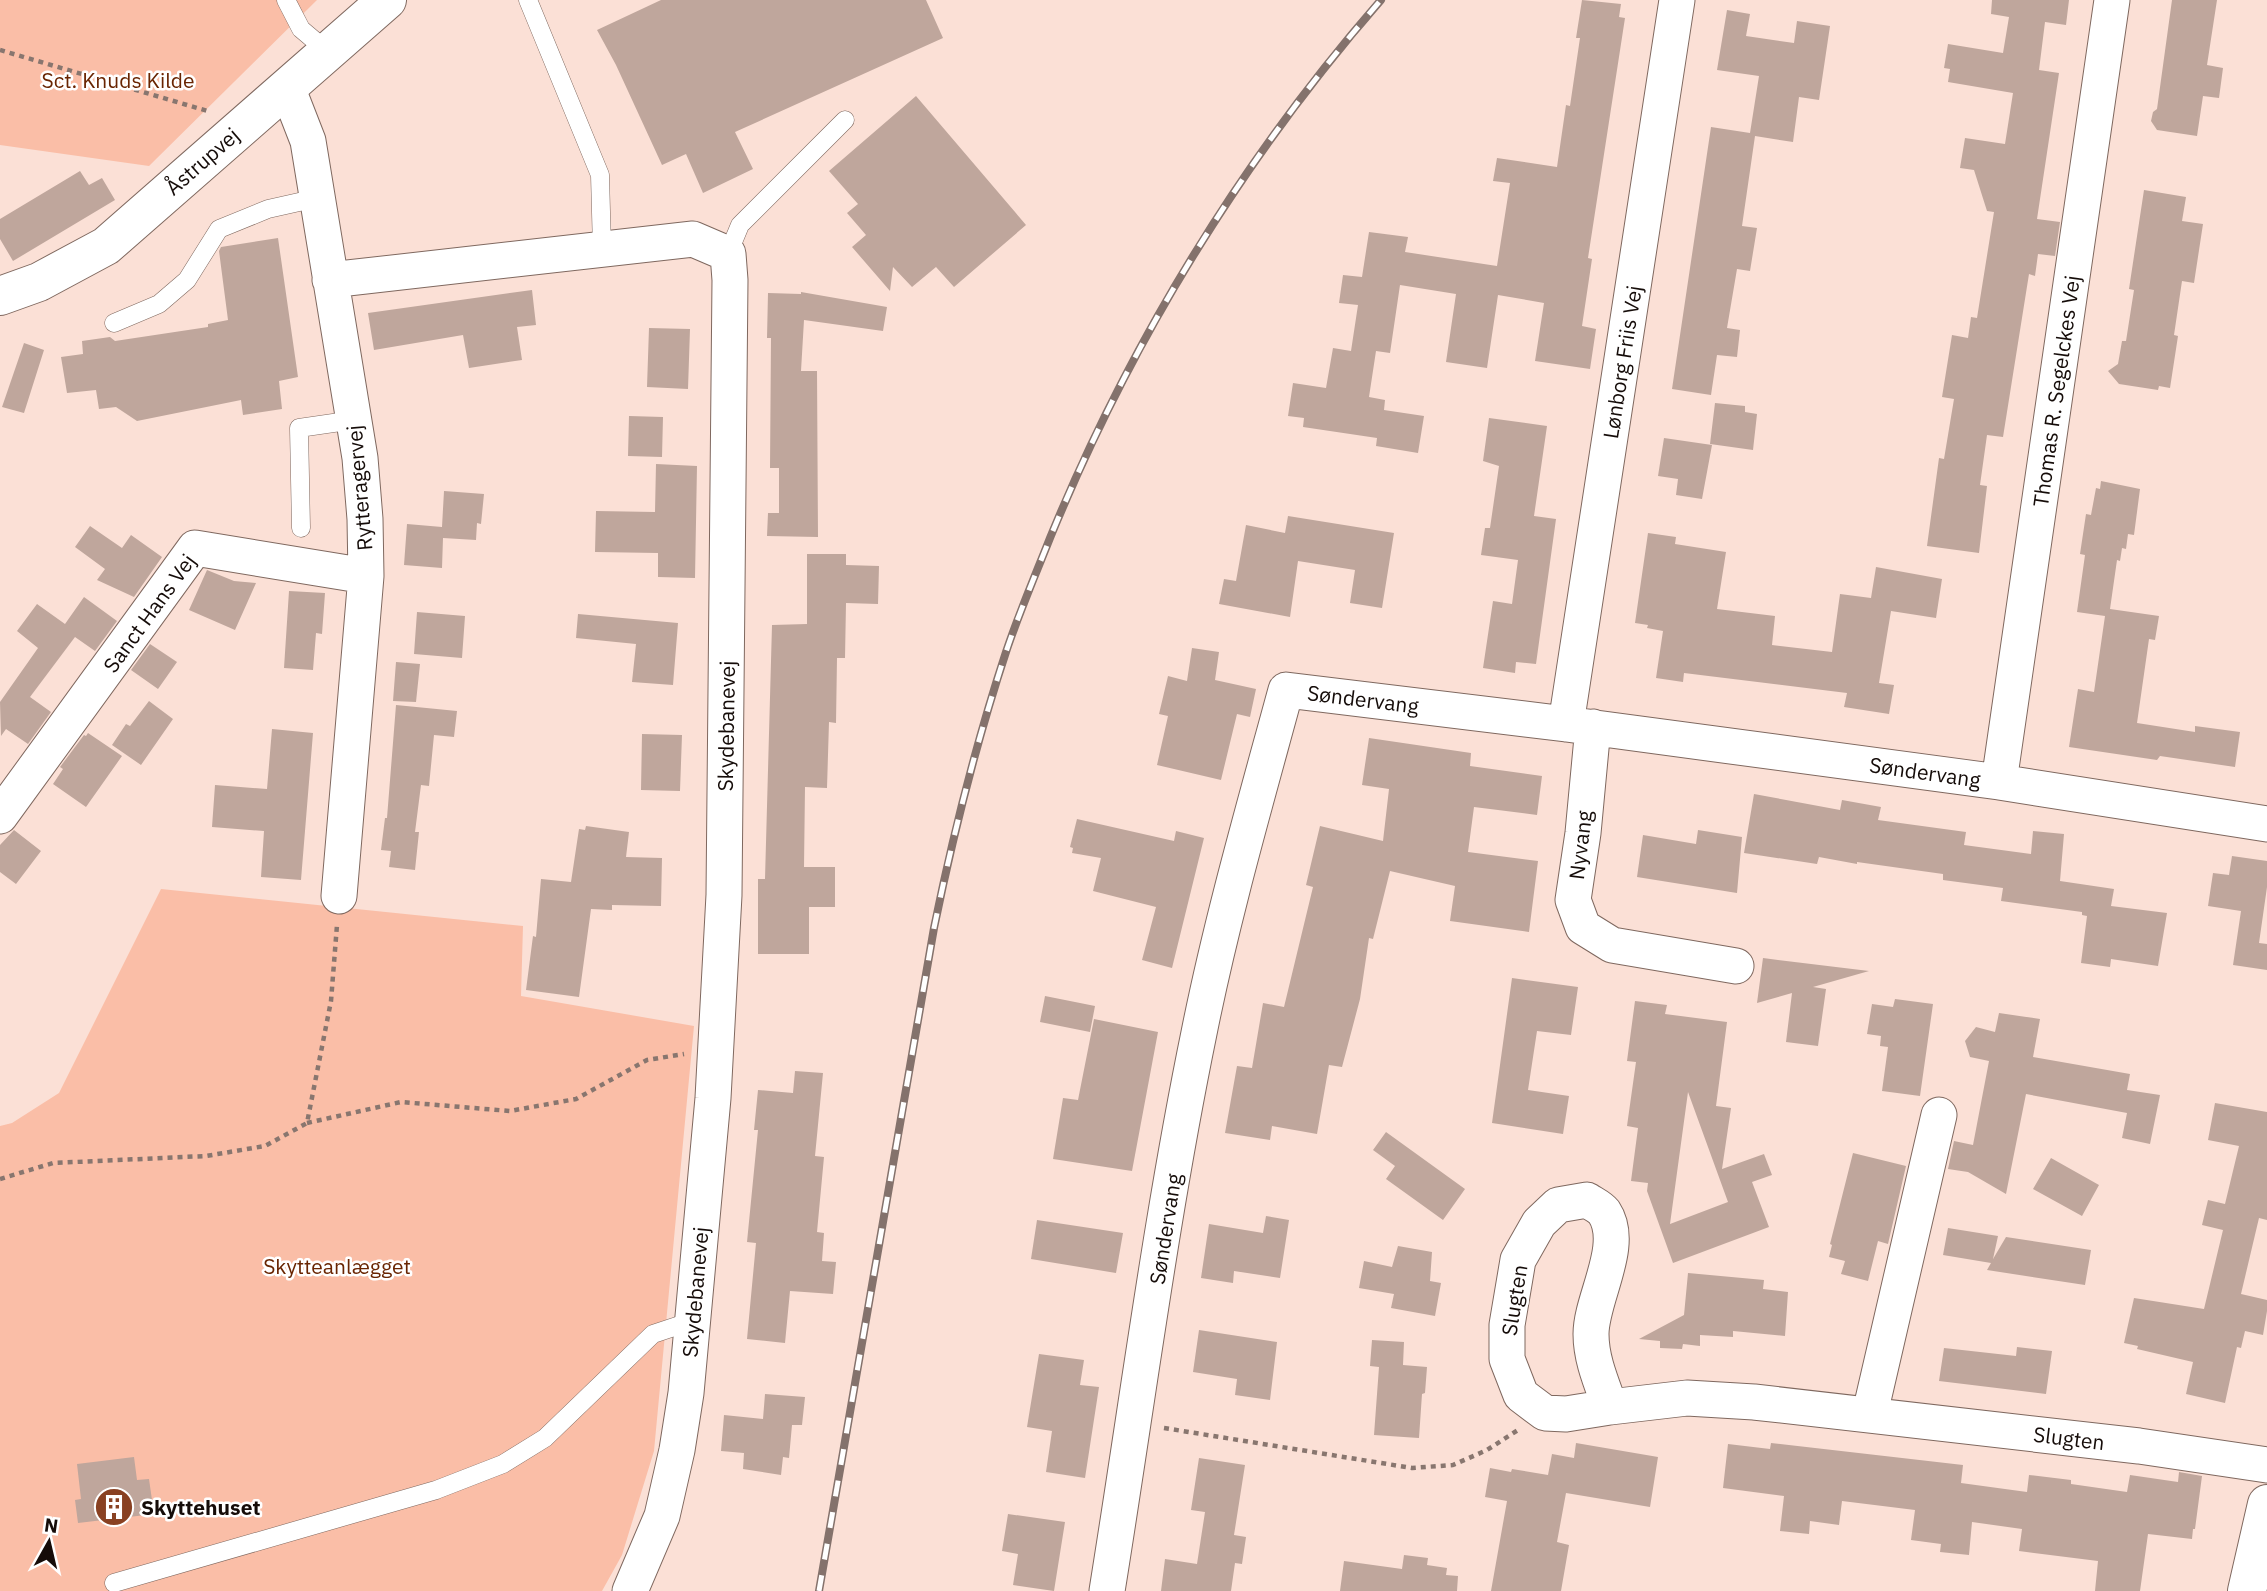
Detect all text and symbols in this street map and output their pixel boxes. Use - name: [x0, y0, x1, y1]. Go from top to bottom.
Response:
- park label: Sct. Knuds Kilde: [41, 66, 195, 94]
- street label: Åstrupvej: [159, 121, 245, 201]
- street label: Thomas R. Segelckes Vej: [2026, 273, 2086, 509]
- street label: Lønborg Friis Vej: [1596, 283, 1648, 441]
- street label: Rytteragervej: [340, 424, 378, 552]
- street label: Sanct Hans Vej: [96, 548, 202, 678]
- street label: Skydebanevej: [711, 660, 741, 792]
- street label: Søndervang: [1306, 678, 1420, 720]
- street label: Søndervang: [1868, 750, 1982, 794]
- street label: Nyvang: [1562, 809, 1598, 881]
- street label: Søndervang: [1142, 1171, 1188, 1287]
- street label: Skydebanevej: [675, 1226, 715, 1358]
- park label: Skytteanlægget: [263, 1252, 411, 1280]
- street label: Slugten: [1495, 1262, 1533, 1338]
- street label: Slugten: [2032, 1420, 2106, 1456]
- building icon: Skyttehuset: [93, 1486, 135, 1528]
- place label: Skyttehuset: [141, 1493, 261, 1521]
- north arrow: [14, 1507, 84, 1577]
- text: N: [43, 1512, 60, 1538]

